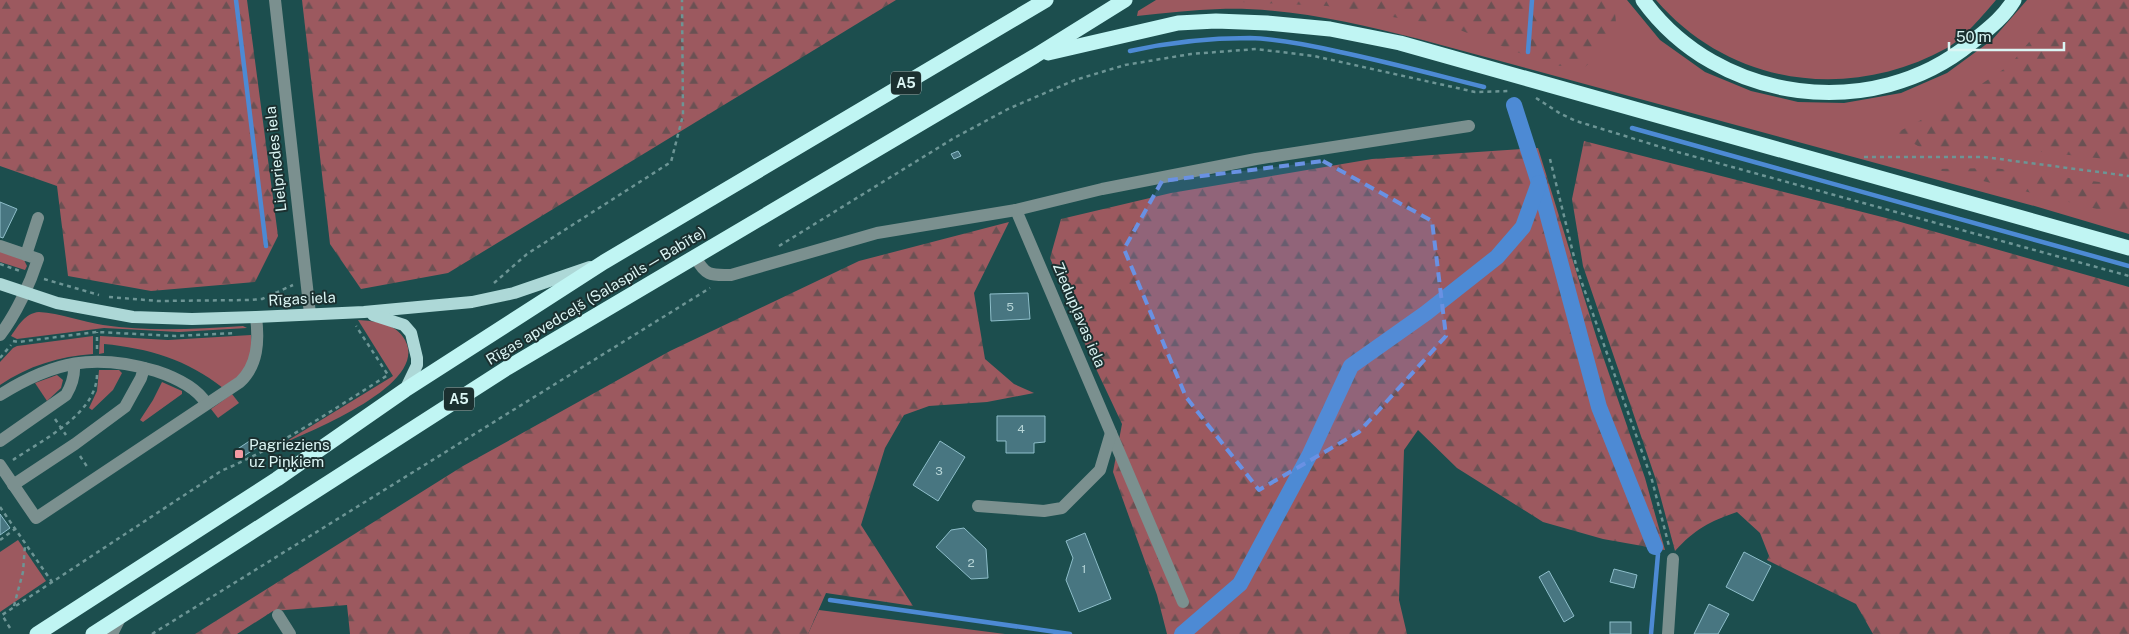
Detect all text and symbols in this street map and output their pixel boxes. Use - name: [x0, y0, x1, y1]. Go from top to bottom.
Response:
- scale bar: [1949, 20, 2064, 52]
- text: 50 m: [1956, 28, 1991, 45]
- road number: A5: [891, 72, 921, 95]
- street label: Lielpriedes iela: [262, 106, 289, 213]
- street label: Rīgas apvedceļš (Salaspils — Babīte): [483, 223, 709, 368]
- street label: Ziedupļavas iela: [1050, 260, 1109, 370]
- street label: Rīgas iela: [268, 288, 336, 309]
- house number: 5: [1006, 300, 1014, 314]
- road number: A5: [444, 388, 474, 410]
- house number: 4: [1017, 422, 1025, 436]
- place label: Pagrieziens uz Piņķiem: [249, 436, 330, 470]
- marker: Pagrieziens uz Piņķiem: [233, 448, 245, 460]
- house number: 3: [935, 464, 943, 478]
- house number: 2: [967, 556, 975, 570]
- house number: 1: [1082, 562, 1086, 576]

